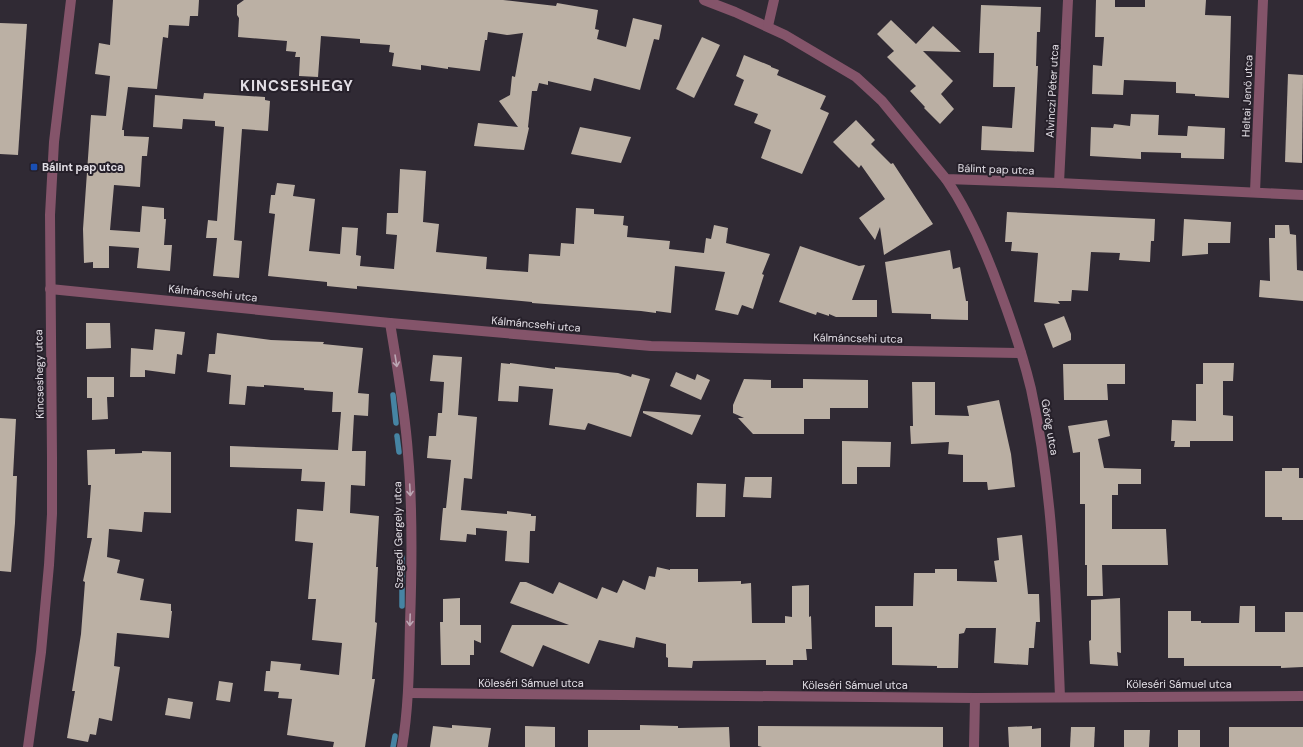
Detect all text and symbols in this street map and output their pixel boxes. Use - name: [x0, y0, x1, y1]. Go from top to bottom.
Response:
- street label: Alvinczi Péter utca: [1043, 44, 1061, 138]
- street label: Heltai Jenő utca: [1239, 55, 1255, 137]
- district label: KINCSESHEGY: [240, 76, 354, 96]
- place label: Bálint pap utca: [42, 160, 124, 174]
- street label: Bálint pap utca: [957, 161, 1035, 177]
- marker: Bálint pap utca: [29, 162, 39, 172]
- street label: Kálmáncsehi utca: [168, 281, 258, 305]
- street label: Kálmáncsehi utca: [491, 313, 581, 335]
- street label: Kincseshegy utca: [31, 329, 47, 419]
- street label: Kálmáncsehi utca: [813, 330, 903, 346]
- one-way arrow: [392, 354, 400, 367]
- street label: Görög utca: [1038, 398, 1062, 456]
- street label: Szegedi Gergely utca: [390, 481, 406, 589]
- one-way arrow: [407, 483, 414, 496]
- one-way arrow: [406, 613, 414, 626]
- street label: Köleséri Sámuel utca: [478, 676, 584, 690]
- street label: Köleséri Sámuel utca: [1126, 677, 1232, 691]
- street label: Köleséri Sámuel utca: [802, 678, 908, 692]

